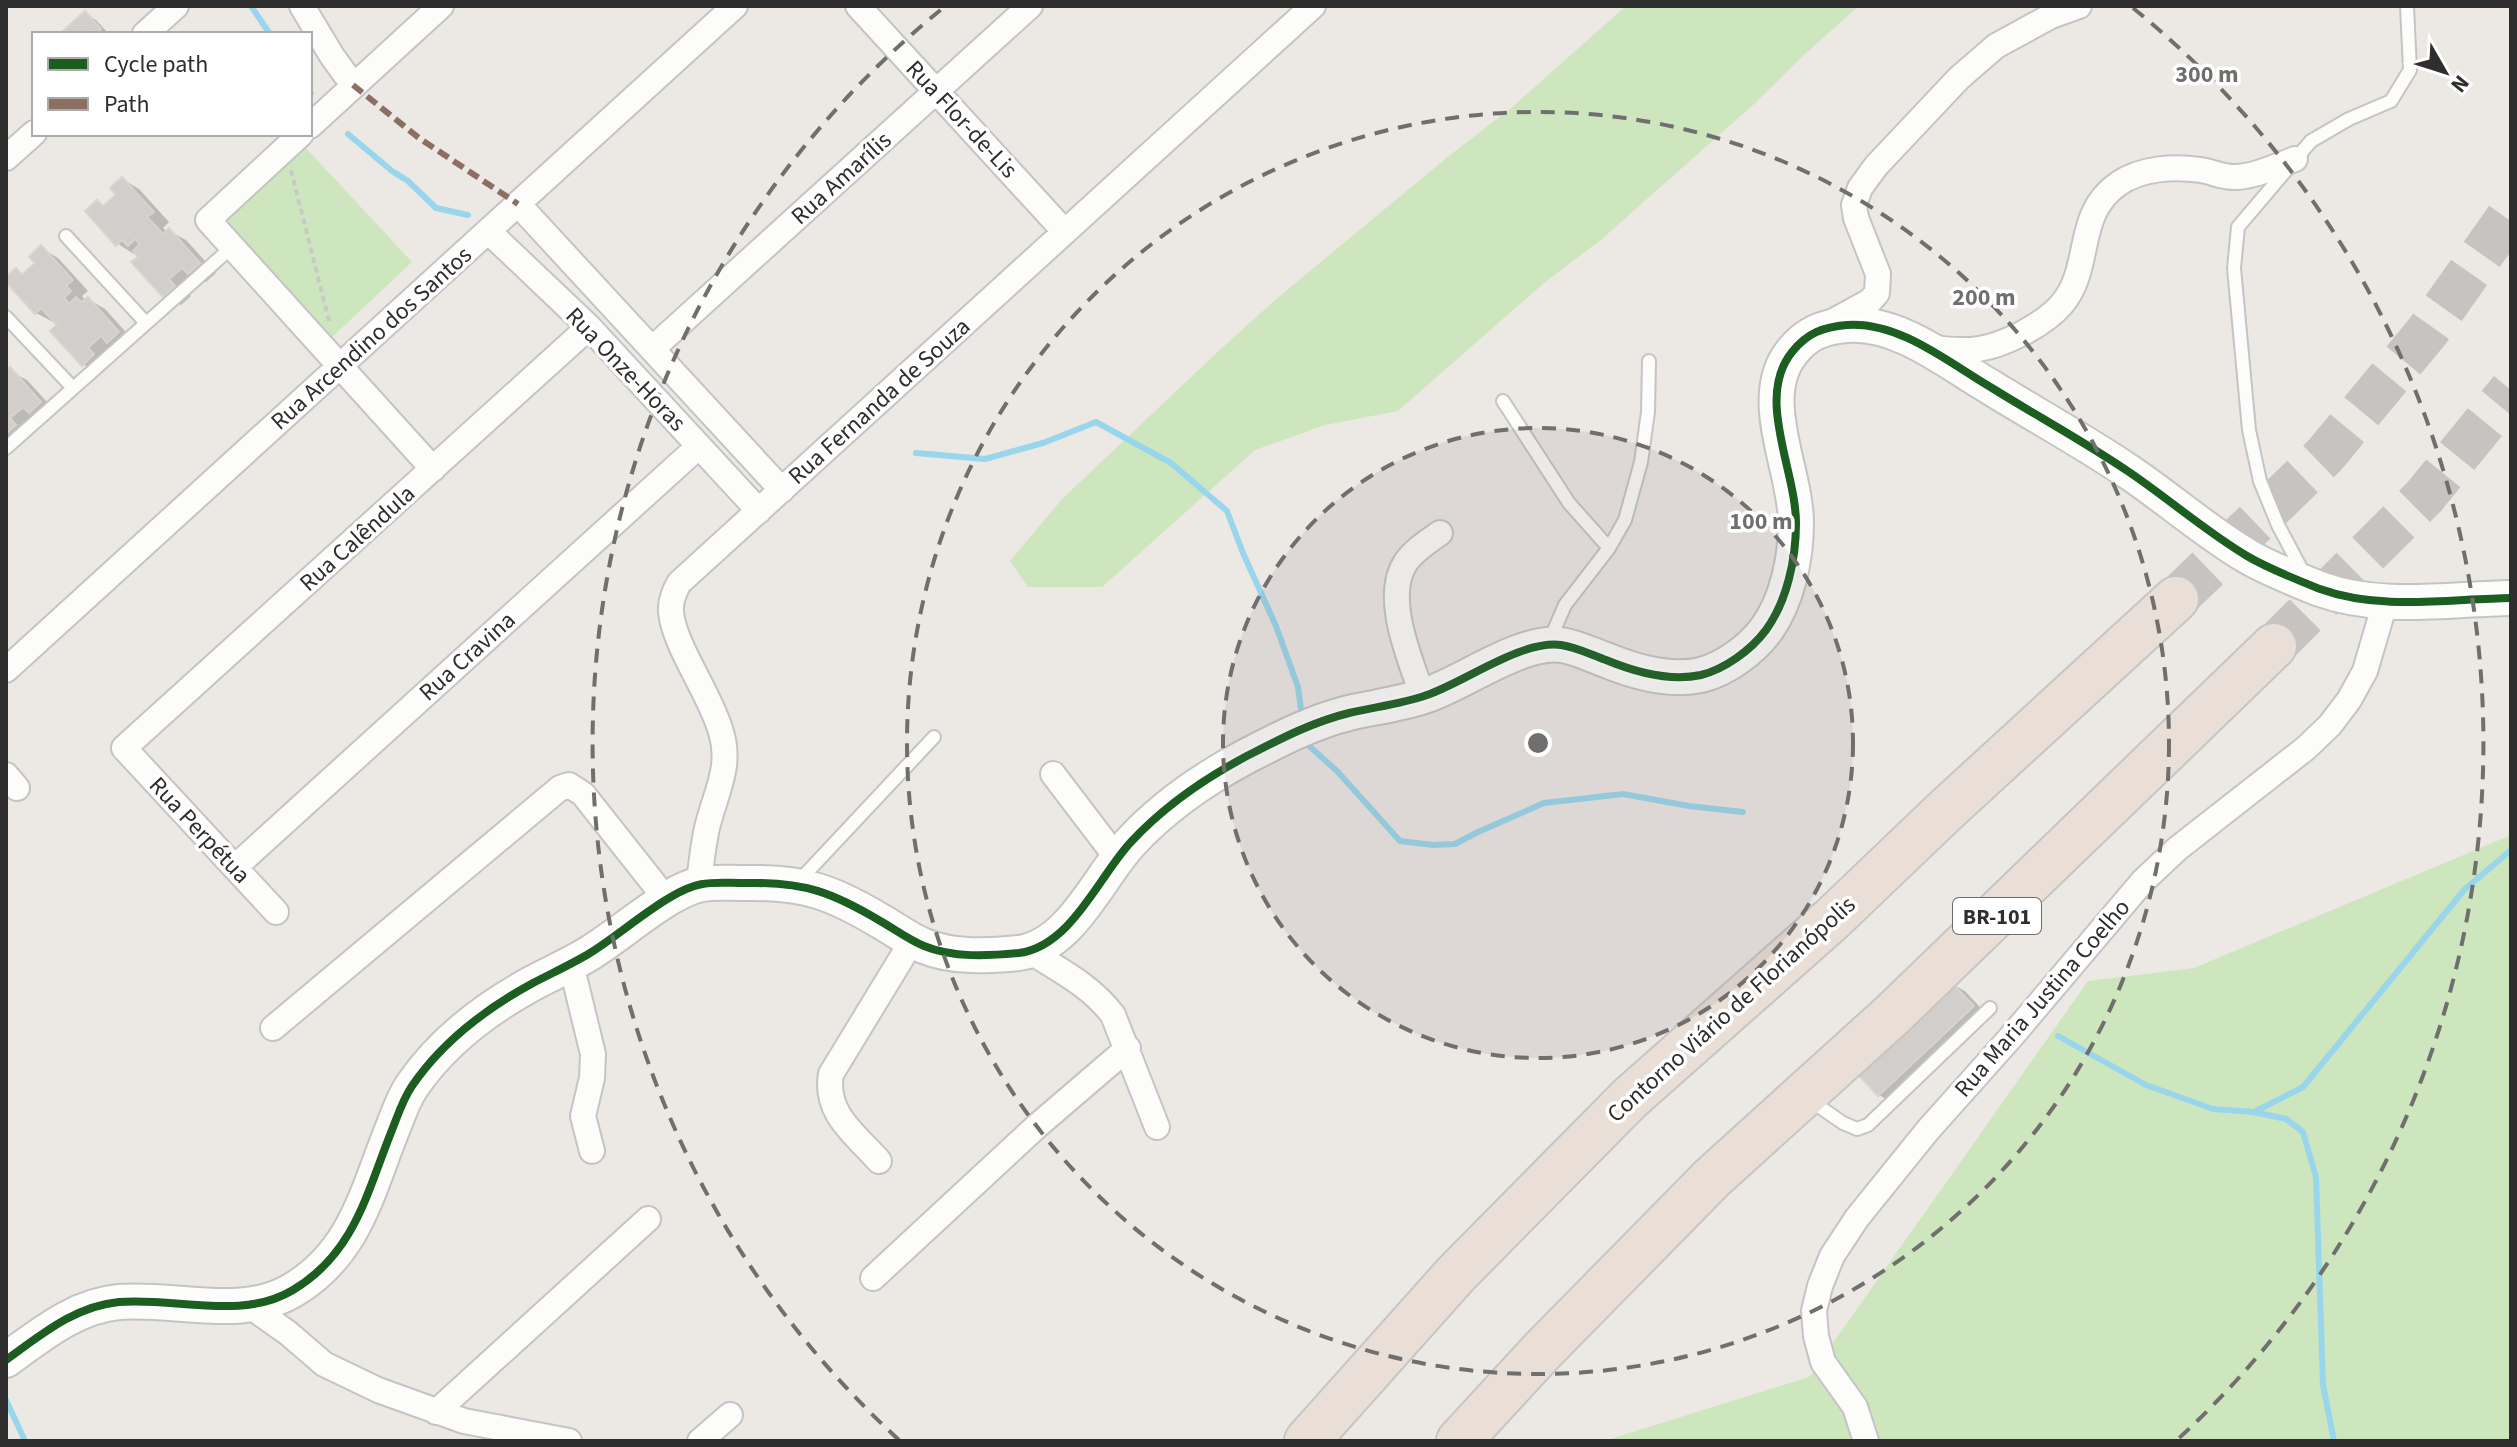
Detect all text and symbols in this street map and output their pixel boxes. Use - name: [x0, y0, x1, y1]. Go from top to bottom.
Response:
- legend: [32, 32, 312, 136]
- north arrow: [2405, 32, 2485, 112]
- text: Cycle path: [104, 47, 208, 82]
- street label: Rua Flor-de-Lis: [898, 52, 1026, 186]
- text: 300 m: [2175, 57, 2239, 92]
- text: N: [2443, 68, 2477, 100]
- text: Path: [104, 87, 150, 122]
- street label: Rua Amarílis: [783, 124, 899, 233]
- street label: Rua Arcendino dos Santos: [263, 238, 480, 438]
- text: 200 m: [1952, 280, 2016, 315]
- street label: Rua Onze-Horas: [557, 299, 694, 439]
- street label: Rua Fernanda de Souza: [780, 310, 978, 493]
- street label: Rua Calêndula: [292, 477, 423, 600]
- text: 100 m: [1729, 504, 1793, 539]
- street label: Rua Cravina: [411, 603, 523, 709]
- centre of rings: [1524, 729, 1552, 757]
- street label: Rua Perpétua: [141, 769, 259, 892]
- street label: Contorno Viário de Florianópolis: [1599, 888, 1864, 1131]
- street label: Rua Maria Justina Coelho: [1946, 891, 2139, 1105]
- road number: BR-101: [1953, 898, 2041, 934]

